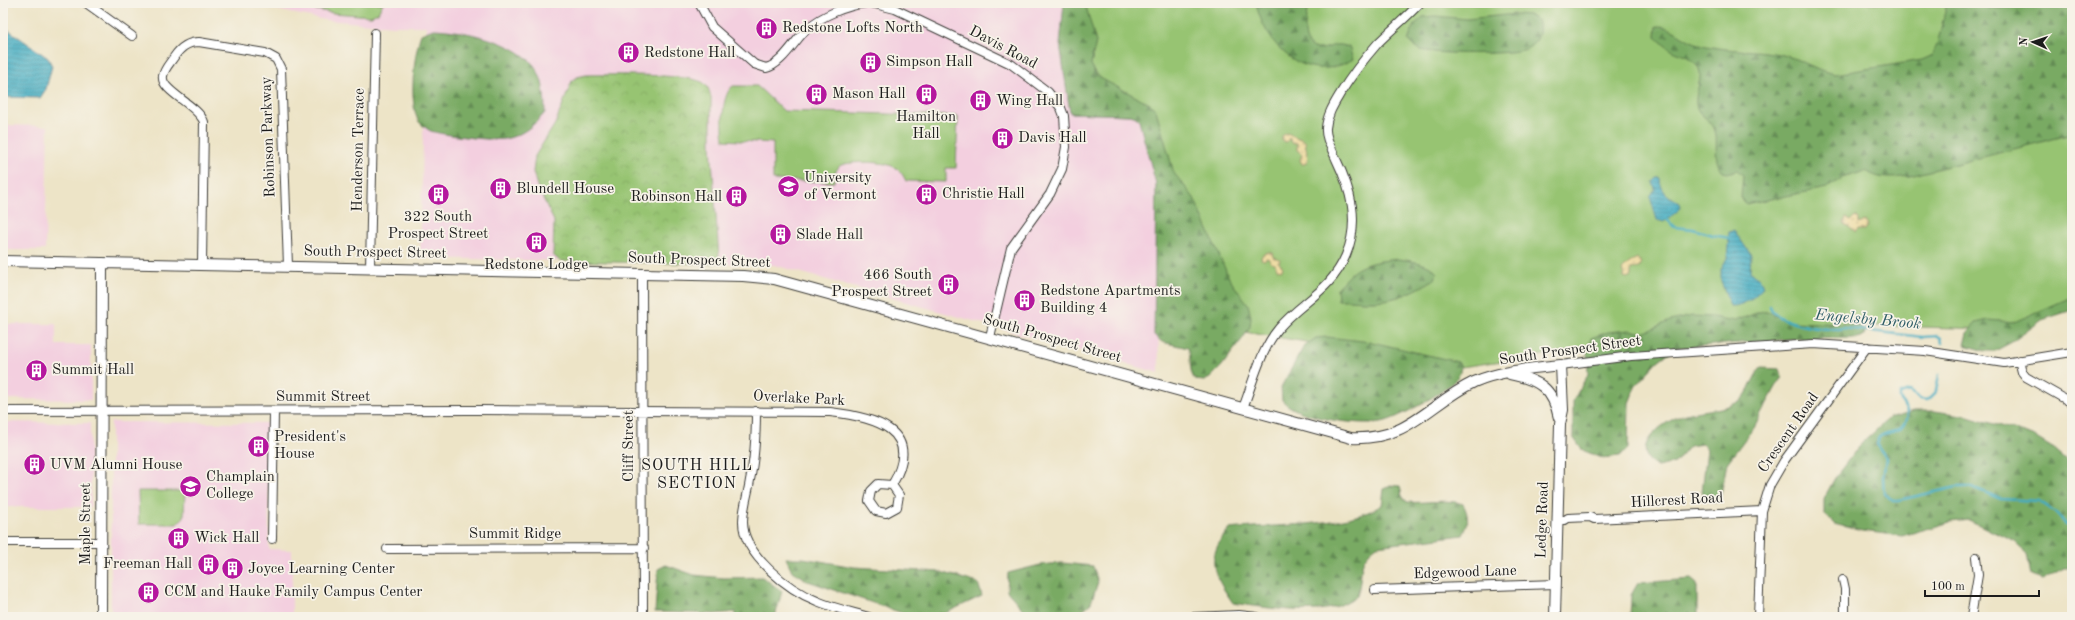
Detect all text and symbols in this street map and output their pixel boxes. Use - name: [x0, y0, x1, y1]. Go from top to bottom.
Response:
- building icon: Redstone Lofts North: [753, 15, 779, 41]
- place label: Redstone Lofts North: [782, 21, 923, 36]
- north arrow: [2013, 22, 2053, 62]
- street label: Davis Road: [966, 24, 1040, 72]
- text: N: [2019, 36, 2030, 46]
- building icon: Redstone Hall: [615, 40, 641, 66]
- place label: Redstone Hall: [644, 46, 735, 61]
- building icon: Simpson Hall: [858, 49, 884, 75]
- place label: Simpson Hall: [886, 55, 973, 70]
- street label: Robinson Parkway: [259, 76, 279, 198]
- building icon: Mason Hall: [803, 81, 829, 107]
- building icon: Hamilton Hall: [913, 81, 939, 107]
- place label: Mason Hall: [832, 87, 906, 102]
- street label: Henderson Terrace: [350, 88, 368, 212]
- building icon: Wing Hall: [967, 88, 993, 114]
- place label: Wing Hall: [996, 94, 1063, 109]
- place label: Hamilton Hall: [896, 110, 956, 142]
- building icon: Davis Hall: [989, 125, 1015, 151]
- place label: Davis Hall: [1018, 131, 1087, 146]
- place label: University of Vermont: [804, 171, 876, 203]
- school or university icon: University of Vermont: [776, 174, 802, 200]
- building icon: Blundell House: [488, 176, 514, 202]
- building icon: 322 South Prospect Street: [425, 181, 451, 207]
- building icon: Christie Hall: [913, 181, 939, 207]
- place label: Blundell House: [516, 182, 614, 197]
- building icon: Robinson Hall: [724, 184, 750, 210]
- place label: Christie Hall: [942, 187, 1025, 202]
- place label: Robinson Hall: [630, 190, 722, 205]
- place label: 322 South Prospect Street: [388, 210, 488, 242]
- building icon: Slade Hall: [767, 222, 793, 248]
- place label: Slade Hall: [796, 228, 863, 243]
- building icon: Redstone Lodge: [523, 229, 549, 255]
- street label: South Prospect Street: [303, 244, 447, 262]
- street label: South Prospect Street: [627, 251, 771, 271]
- place label: Redstone Lodge: [484, 258, 588, 273]
- place label: 466 South Prospect Street: [831, 268, 932, 300]
- building icon: 466 South Prospect Street: [935, 271, 961, 297]
- place label: Redstone Apartments Building 4: [1040, 284, 1181, 316]
- building icon: Redstone Apartments Building 4: [1012, 287, 1038, 313]
- water label: Engelsby Brook: [1813, 307, 1922, 333]
- street label: South Prospect Street: [981, 312, 1123, 366]
- street label: South Prospect Street: [1498, 334, 1642, 368]
- building icon: Summit Hall: [23, 357, 49, 383]
- place label: Summit Hall: [52, 363, 134, 378]
- street label: Overlake Park: [753, 389, 846, 409]
- street label: Summit Street: [276, 390, 370, 405]
- street label: Crescent Road: [1756, 390, 1822, 476]
- street label: Cliff Street: [622, 410, 637, 482]
- place label: President's House: [274, 430, 346, 462]
- building icon: President's House: [245, 433, 271, 459]
- building icon: UVM Alumni House: [21, 452, 47, 478]
- place label: UVM Alumni House: [50, 458, 183, 473]
- district label: SOUTH HILL SECTION: [641, 458, 753, 492]
- place label: Champlain College: [206, 470, 275, 502]
- school or university icon: Champlain College: [177, 473, 203, 499]
- street label: Ledge Road: [1534, 481, 1552, 559]
- street label: Maple Street: [79, 483, 94, 565]
- street label: Hillcrest Road: [1630, 491, 1724, 511]
- building icon: Wick Hall: [166, 525, 192, 551]
- street label: Summit Ridge: [469, 527, 561, 542]
- place label: Wick Hall: [194, 531, 259, 546]
- building icon: Freeman Hall: [195, 551, 221, 577]
- building icon: Joyce Learning Center: [220, 556, 246, 582]
- place label: Freeman Hall: [103, 557, 192, 572]
- place label: Joyce Learning Center: [248, 562, 395, 577]
- street label: Edgewood Lane: [1413, 564, 1517, 582]
- scale bar: [1925, 572, 2039, 598]
- building icon: CCM and Hauke Family Campus Center: [135, 579, 161, 605]
- text: 100 m: [1931, 581, 1965, 593]
- place label: CCM and Hauke Family Campus Center: [164, 585, 423, 600]

